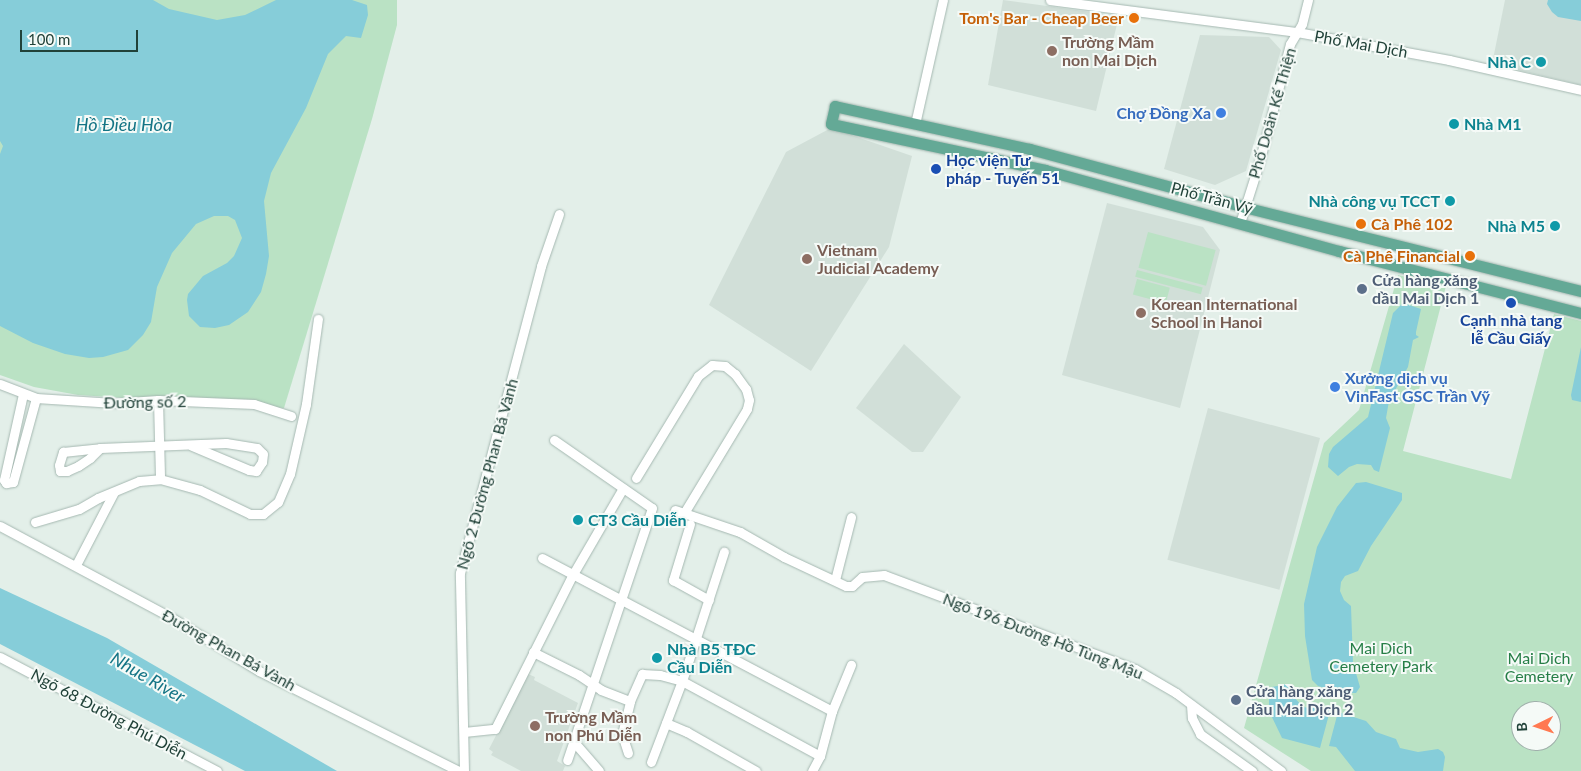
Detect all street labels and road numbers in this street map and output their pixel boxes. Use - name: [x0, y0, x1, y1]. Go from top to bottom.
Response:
- street label: Phố Mai Dịch: [1313, 26, 1409, 62]
- street label: Phố Doãn Kế Thiện: [1244, 45, 1300, 181]
- street label: Phố Trần Vỹ: [1169, 178, 1255, 218]
- street label: Ngõ 2 Đường Phan Bá Vành: [452, 376, 522, 572]
- street label: Đường số 2: [103, 392, 187, 412]
- street label: Ngõ 196 Đường Hồ Tùng Mậu: [940, 589, 1146, 683]
- street label: Đường Phan Bá Vành: [158, 605, 300, 695]
- street label: Ngõ 68 Đường Phú Diễn: [28, 665, 190, 763]

